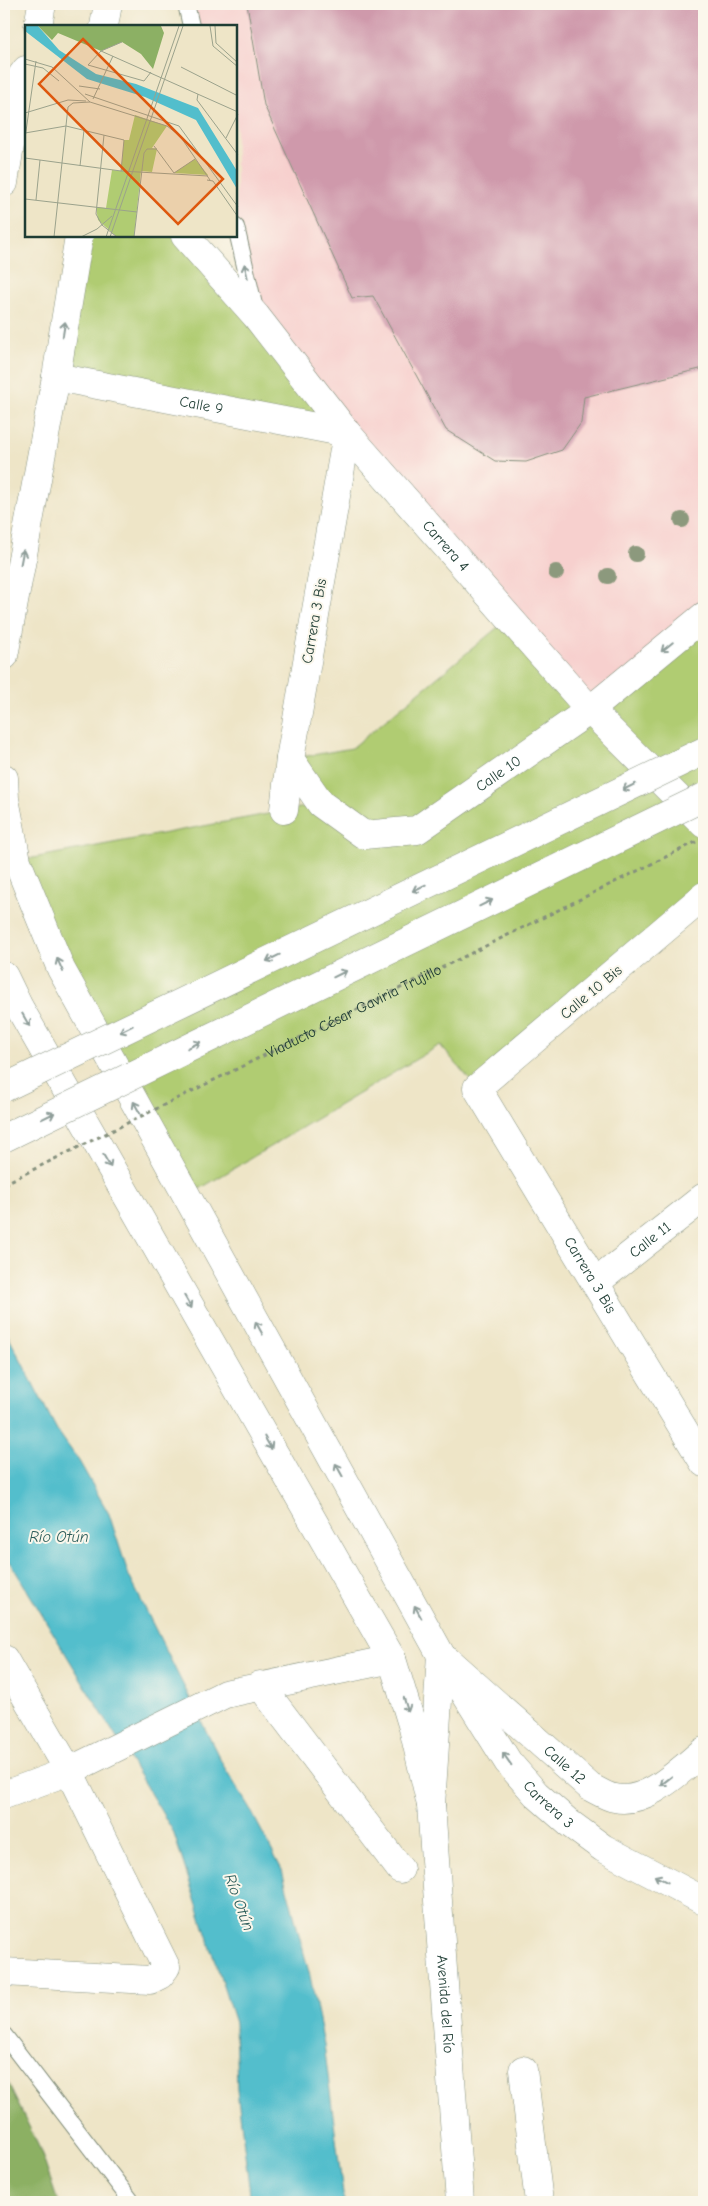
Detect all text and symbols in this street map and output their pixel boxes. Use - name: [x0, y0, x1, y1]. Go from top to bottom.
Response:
- inset map: [25, 25, 238, 238]
- one-way arrow: [241, 264, 250, 280]
- one-way arrow: [59, 321, 69, 337]
- street label: Calle 9: [178, 392, 225, 418]
- street label: Carrera 4: [419, 516, 473, 575]
- one-way arrow: [18, 549, 28, 565]
- street label: Carrera 3 Bis: [298, 577, 330, 665]
- one-way arrow: [660, 641, 673, 652]
- street label: Calle 10: [472, 752, 525, 795]
- one-way arrow: [622, 783, 637, 792]
- one-way arrow: [412, 884, 427, 893]
- one-way arrow: [478, 898, 493, 908]
- one-way arrow: [266, 954, 281, 964]
- one-way arrow: [54, 958, 64, 973]
- street label: Viaducto César Gaviria Trujillo: [263, 960, 445, 1062]
- street label: Calle 10 Bis: [556, 961, 626, 1023]
- one-way arrow: [332, 969, 347, 979]
- one-way arrow: [21, 1012, 31, 1027]
- one-way arrow: [119, 1024, 134, 1034]
- one-way arrow: [186, 1040, 201, 1050]
- one-way arrow: [132, 1101, 141, 1116]
- one-way arrow: [40, 1111, 55, 1121]
- one-way arrow: [102, 1153, 112, 1167]
- street label: Calle 11: [626, 1218, 674, 1262]
- street label: Carrera 3 Bis: [560, 1234, 620, 1317]
- one-way arrow: [183, 1294, 193, 1308]
- one-way arrow: [254, 1321, 264, 1336]
- one-way arrow: [264, 1435, 274, 1449]
- one-way arrow: [334, 1463, 343, 1478]
- water label: Río Otún: [29, 1528, 89, 1546]
- one-way arrow: [413, 1605, 422, 1620]
- one-way arrow: [402, 1697, 412, 1713]
- street label: Calle 12: [540, 1741, 589, 1788]
- one-way arrow: [502, 1752, 512, 1766]
- one-way arrow: [659, 1776, 673, 1786]
- street label: Carrera 3: [519, 1777, 577, 1832]
- water label: Río Otún: [220, 1871, 258, 1933]
- one-way arrow: [654, 1874, 669, 1883]
- street label: Avenida del Río: [433, 1954, 458, 2054]

